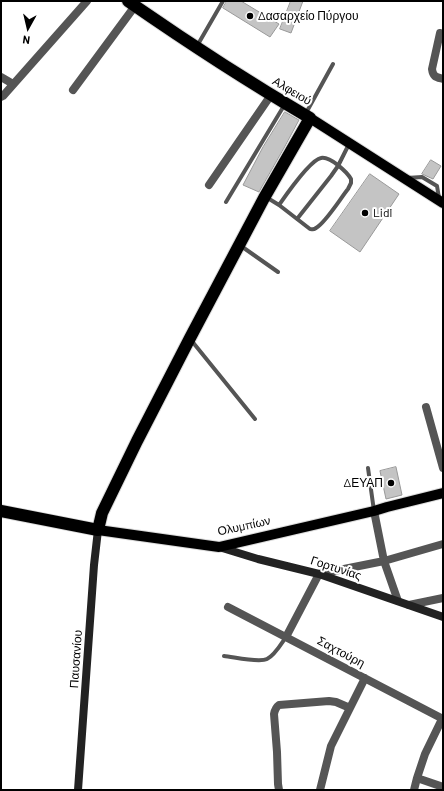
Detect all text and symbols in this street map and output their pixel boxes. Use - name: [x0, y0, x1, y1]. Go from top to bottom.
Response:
- north arrow: [8, 8, 48, 48]
- place label: Δασαρχείο Πύργου: [258, 9, 358, 23]
- marker: Δασαρχείο Πύργου: [245, 11, 255, 21]
- text: N: [22, 33, 31, 47]
- street label: Αλφειού: [270, 74, 314, 108]
- place label: Lidl: [373, 206, 392, 220]
- marker: Lidl: [360, 208, 370, 218]
- place label: ΔΕΥΑΠ: [344, 476, 383, 490]
- marker: ΔΕΥΑΠ: [386, 478, 396, 488]
- street label: Ολυμπίων: [216, 513, 272, 539]
- street label: Γορτυνίας: [309, 553, 363, 583]
- street label: Παυσανίου: [67, 629, 85, 689]
- street label: Σαχτούρη: [315, 633, 367, 671]

